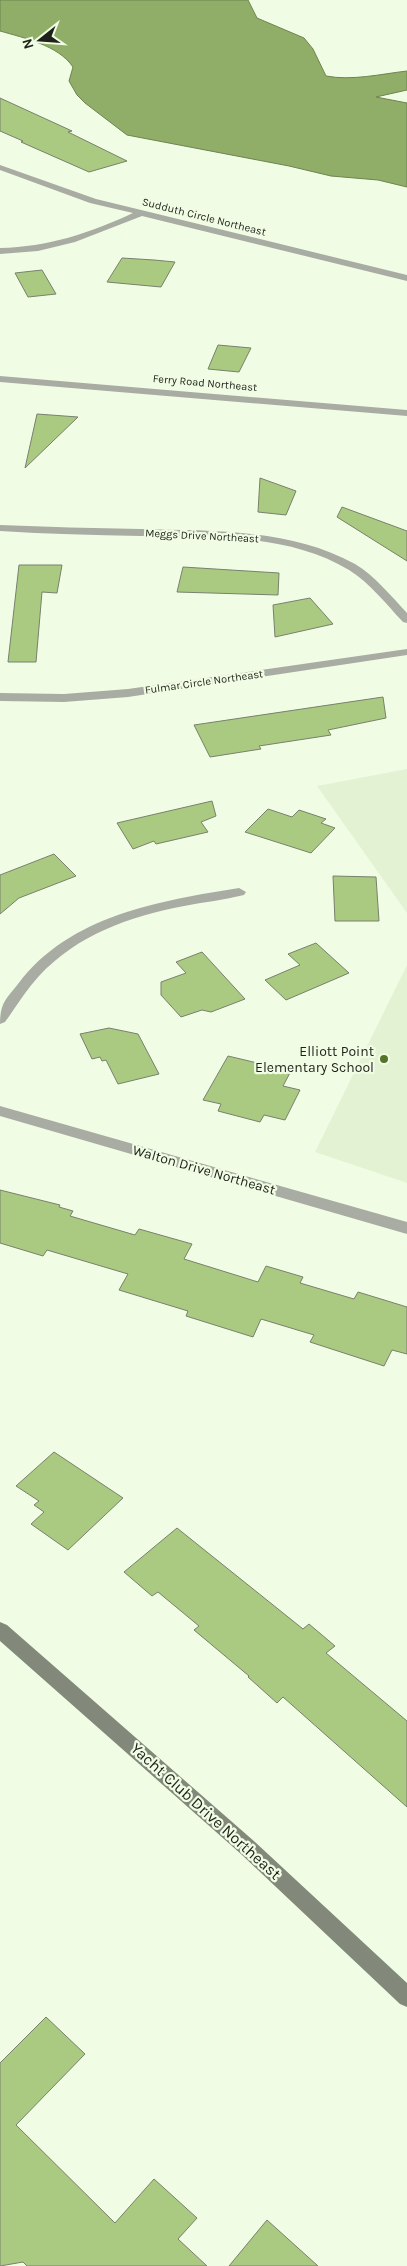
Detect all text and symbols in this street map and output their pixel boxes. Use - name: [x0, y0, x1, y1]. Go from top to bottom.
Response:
- north arrow: [15, 15, 65, 65]
- text: N: [18, 36, 38, 51]
- street label: Sudduth Circle Northeast: [141, 195, 267, 239]
- street label: Ferry Road Northeast: [152, 372, 258, 394]
- street label: Meggs Drive Northeast: [145, 527, 259, 545]
- street label: Fulmar Circle Northeast: [144, 667, 264, 697]
- place label: Elliott Point Elementary School: [255, 1043, 374, 1076]
- marker: Elliott Point Elementary School: [378, 1053, 390, 1065]
- street label: Walton Drive Northeast: [131, 1141, 277, 1199]
- street label: Yacht Club Drive Northeast: [127, 1739, 285, 1883]

